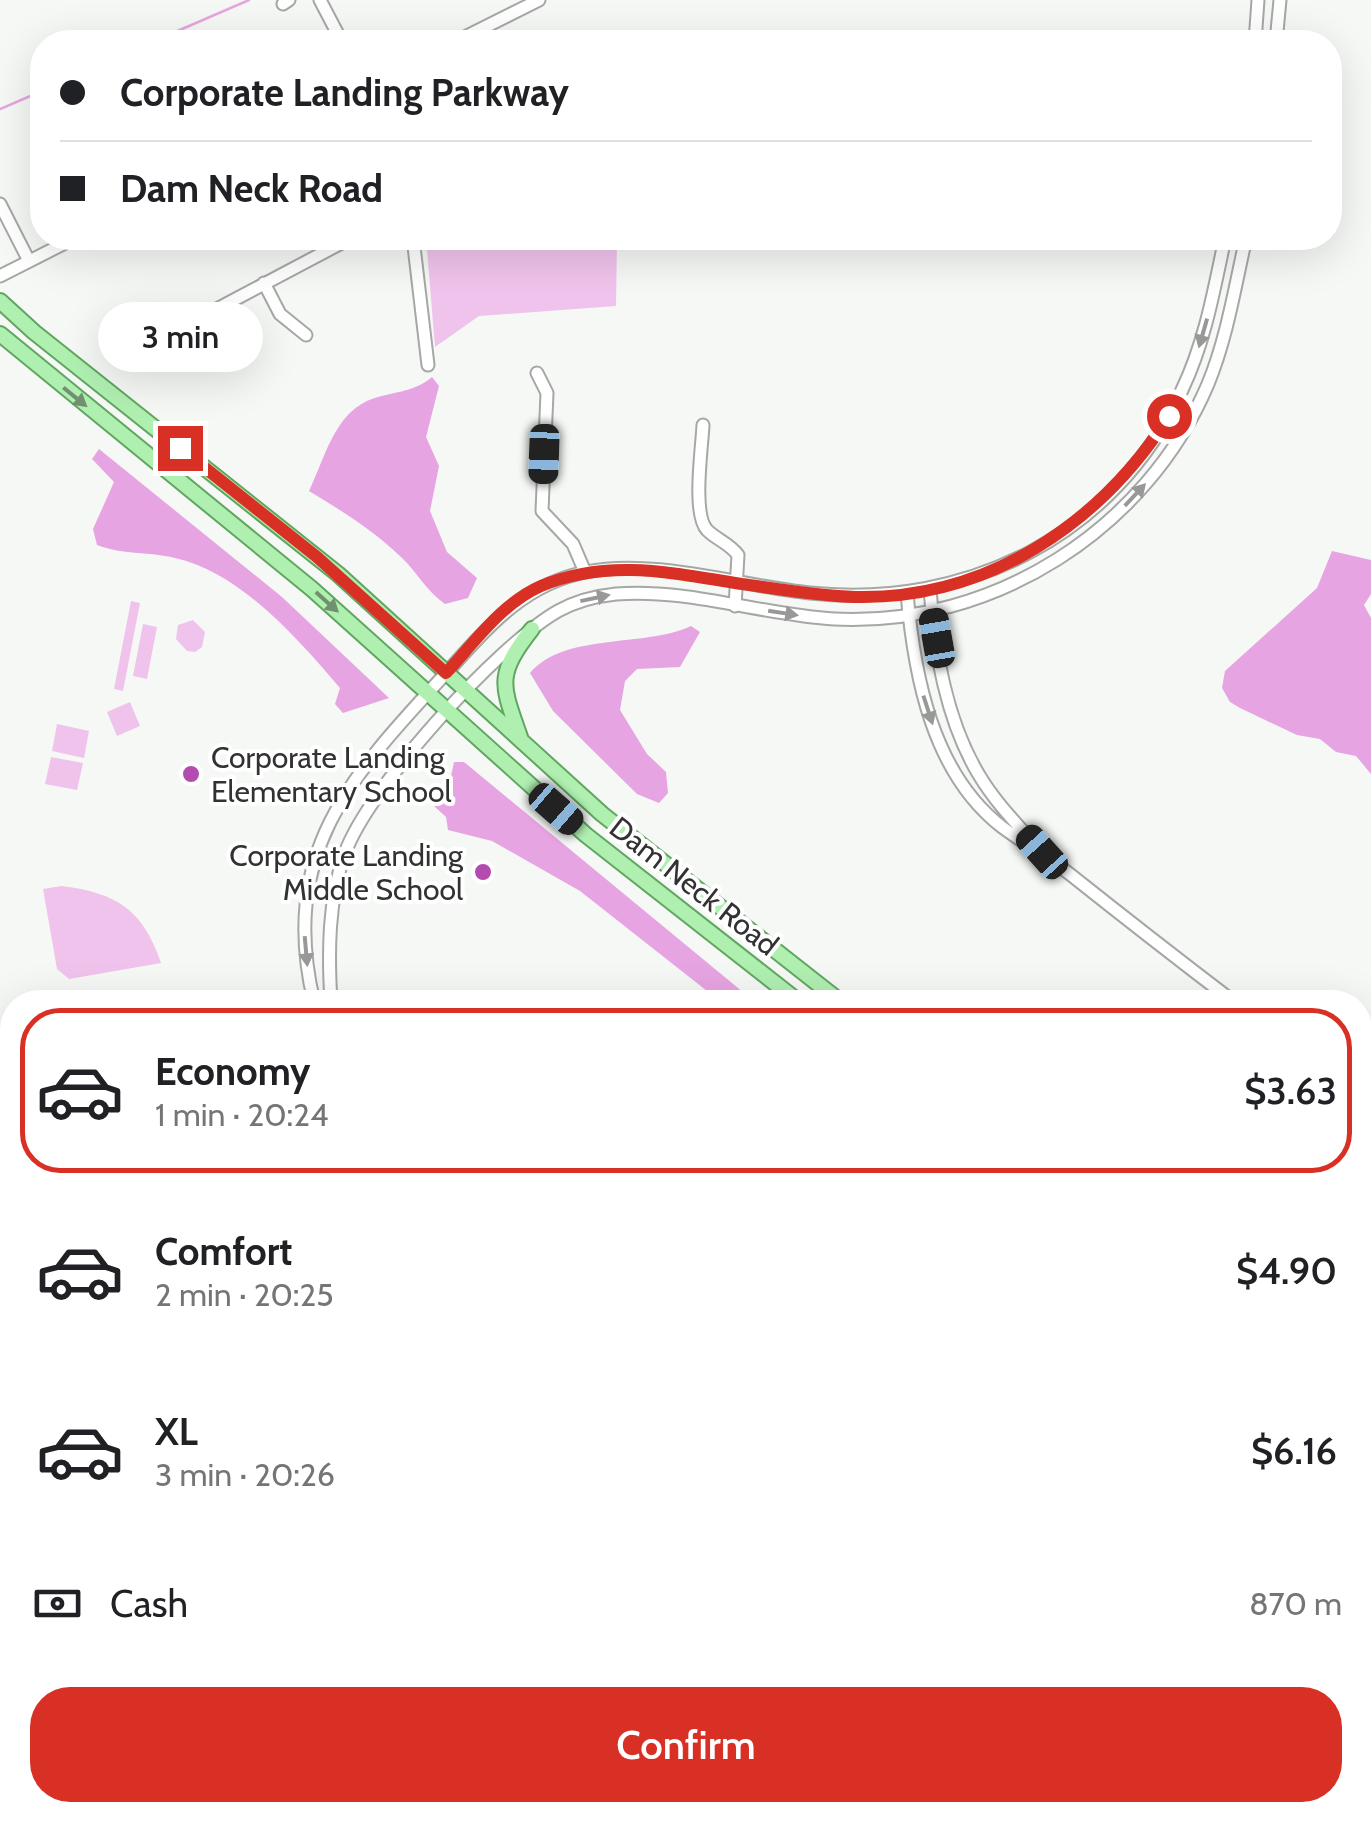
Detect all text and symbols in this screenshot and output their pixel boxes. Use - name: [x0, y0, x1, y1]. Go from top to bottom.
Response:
- text: Corporate Landing Parkway: [120, 69, 569, 116]
- text: Dam Neck Road: [120, 165, 383, 212]
- callout: 3 min: [98, 303, 262, 373]
- text: 3 min: [142, 317, 219, 356]
- one-way arrow: [1195, 318, 1210, 348]
- one-way arrow: [62, 386, 87, 407]
- route start: [1147, 394, 1192, 439]
- car: [528, 423, 560, 485]
- route end: [158, 426, 203, 471]
- one-way arrow: [1123, 484, 1146, 508]
- one-way arrow: [315, 590, 339, 613]
- one-way arrow: [580, 590, 611, 606]
- one-way arrow: [768, 606, 800, 622]
- car: [917, 606, 957, 670]
- one-way arrow: [921, 695, 936, 725]
- place label: Corporate Landing Elementary School: [211, 739, 451, 810]
- marker: Corporate Landing Elementary School: [180, 763, 202, 785]
- car: [524, 778, 588, 840]
- street label: Dam Neck Road: [602, 809, 786, 963]
- car: [1011, 820, 1073, 884]
- place label: Corporate Landing Middle School: [229, 837, 464, 908]
- marker: Corporate Landing Middle School: [472, 861, 494, 883]
- one-way arrow: [298, 936, 314, 967]
- icon: car: [35, 1046, 125, 1136]
- text: Economy: [155, 1048, 310, 1095]
- text: $3.63: [1244, 1067, 1337, 1114]
- text: 1 min · 20:24: [155, 1095, 328, 1134]
- icon: car: [35, 1226, 125, 1316]
- text: Comfort: [155, 1228, 292, 1275]
- text: $4.90: [1236, 1247, 1337, 1294]
- text: 2 min · 20:25: [155, 1275, 334, 1314]
- icon: car: [35, 1406, 125, 1496]
- text: XL: [155, 1408, 198, 1455]
- text: $6.16: [1251, 1427, 1337, 1474]
- text: 3 min · 20:26: [155, 1455, 335, 1494]
- icon: cash: [30, 1576, 85, 1631]
- text: Cash: [110, 1580, 188, 1627]
- text: 870 m: [1249, 1584, 1342, 1623]
- button: Confirm: [30, 1687, 1342, 1802]

